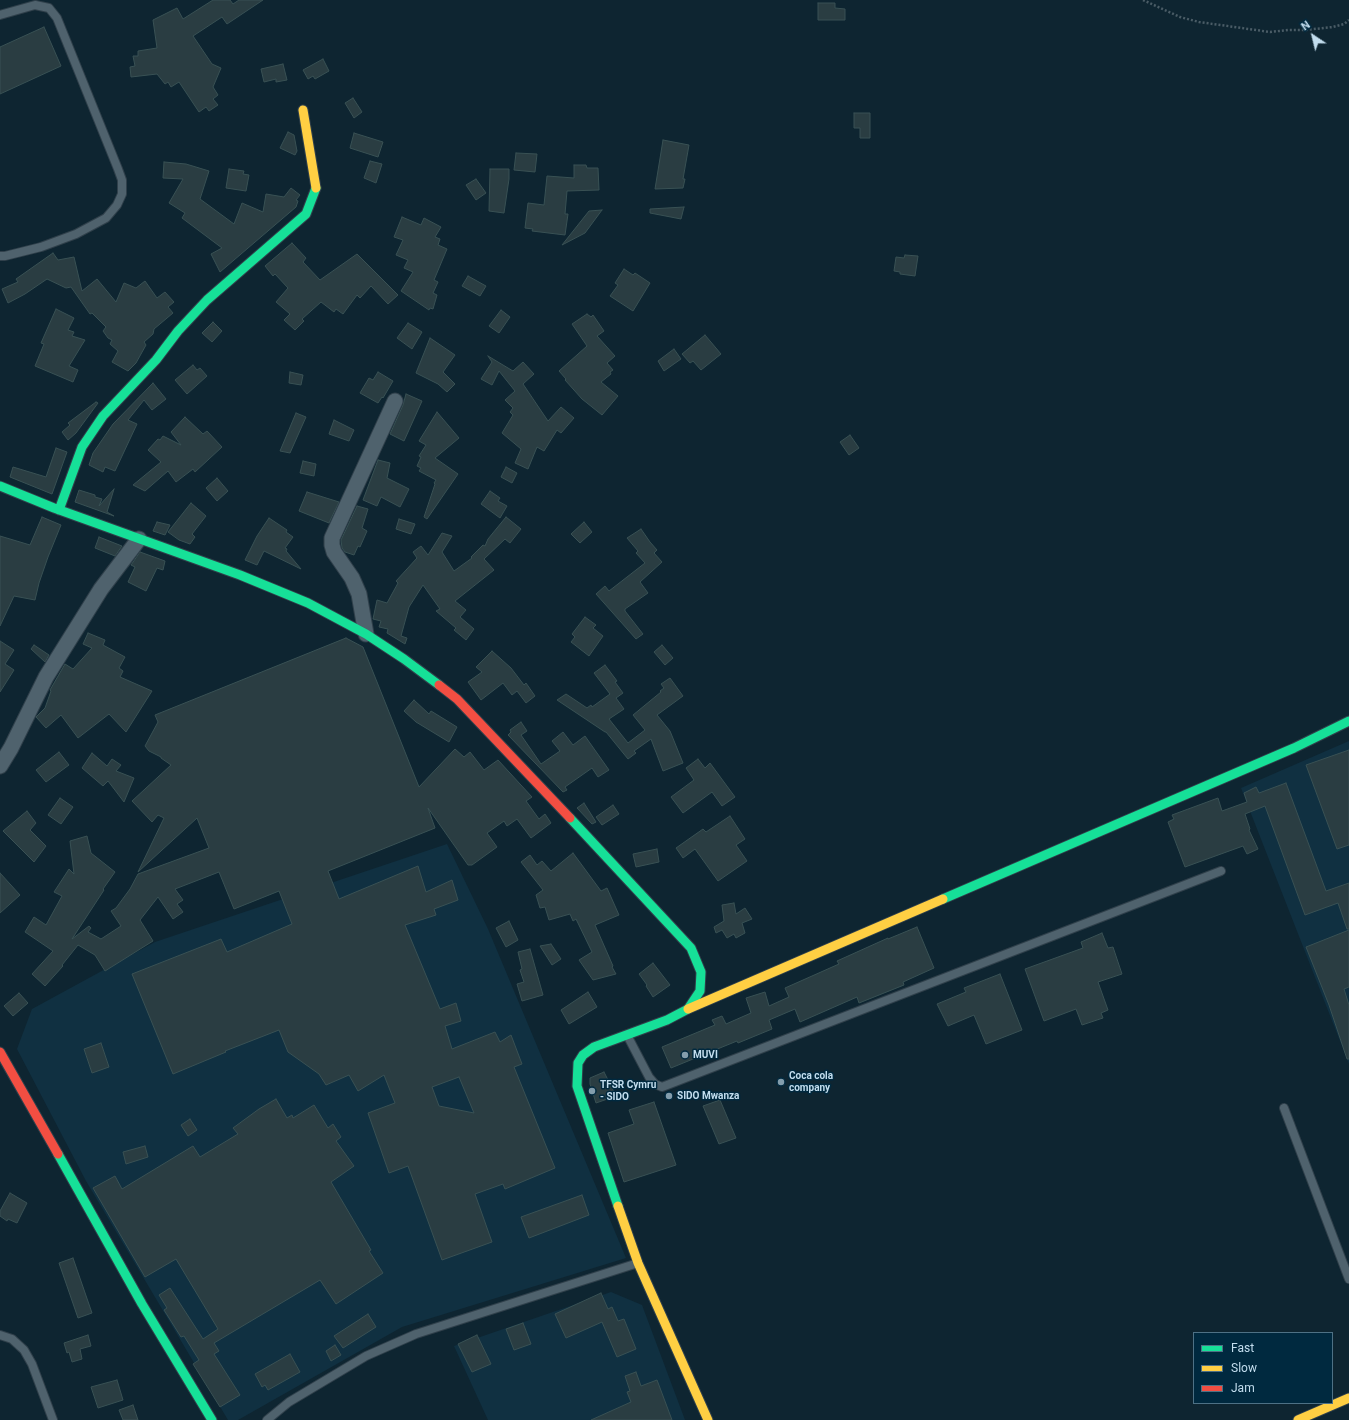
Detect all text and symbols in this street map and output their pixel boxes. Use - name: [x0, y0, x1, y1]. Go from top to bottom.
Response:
- north arrow: [1293, 16, 1333, 56]
- text: N: [1299, 18, 1313, 33]
- place label: MUVI: [693, 1049, 718, 1061]
- marker: MUVI: [680, 1050, 690, 1060]
- place label: Coca cola company: [789, 1070, 833, 1094]
- marker: Coca cola company: [776, 1077, 786, 1087]
- place label: TFSR Cymru - SIDO: [600, 1079, 656, 1102]
- marker: TFSR Cymru - SIDO: [587, 1086, 597, 1096]
- place label: SIDO Mwanza: [677, 1090, 739, 1102]
- marker: SIDO Mwanza: [664, 1091, 674, 1101]
- legend: [1193, 1332, 1333, 1404]
- text: Fast: [1231, 1341, 1254, 1355]
- text: Slow: [1231, 1361, 1257, 1375]
- text: Jam: [1231, 1381, 1255, 1395]

